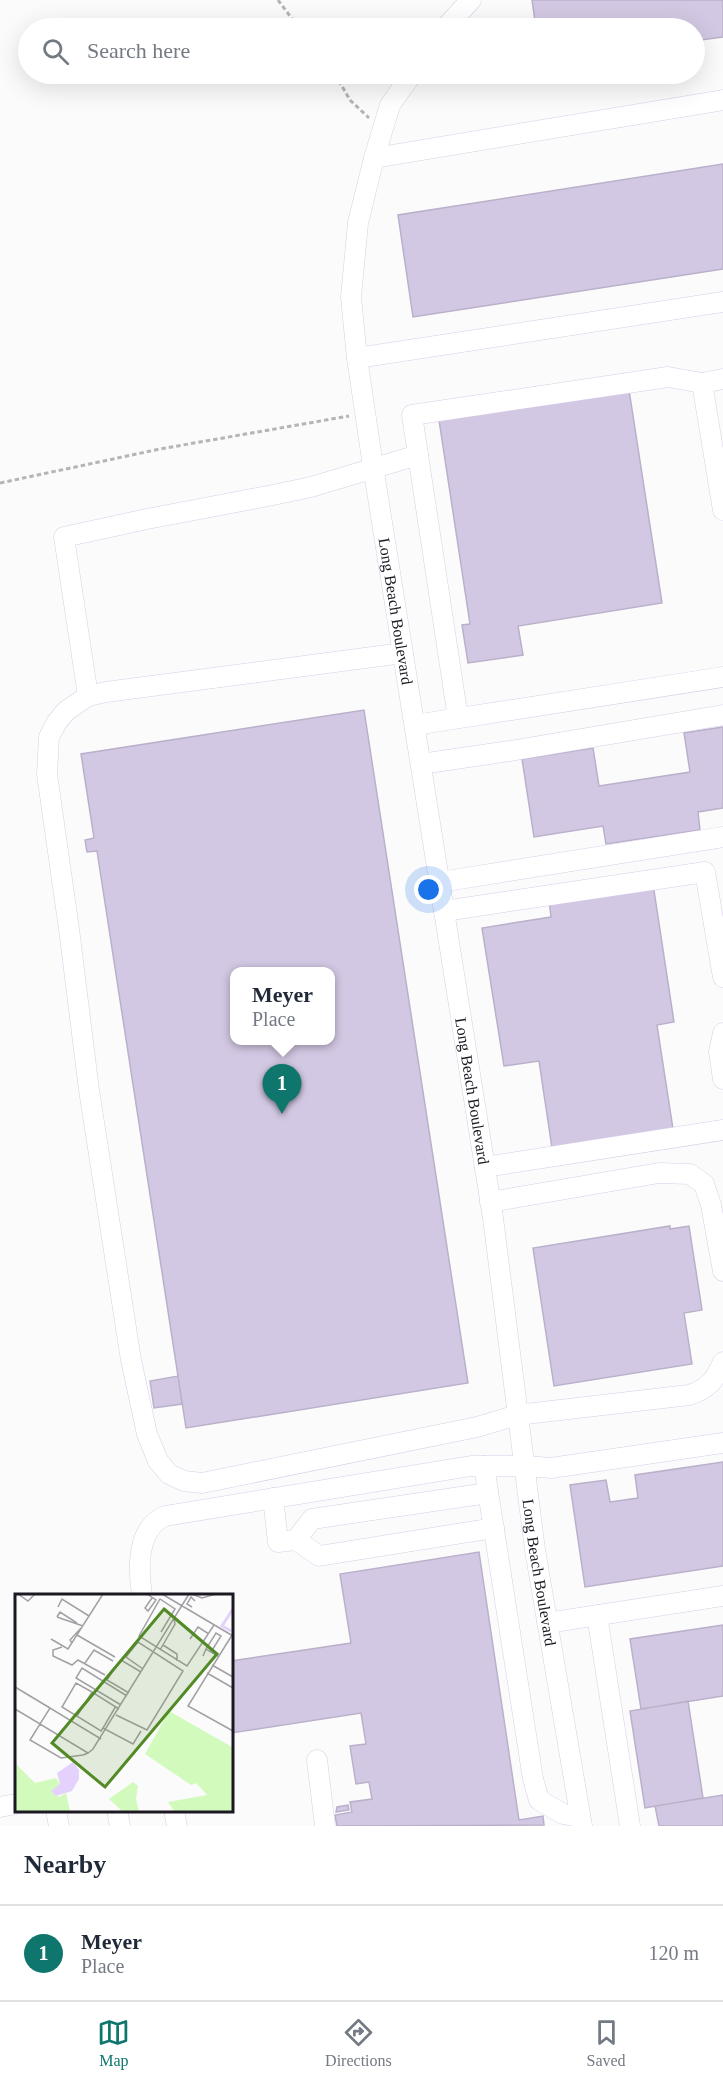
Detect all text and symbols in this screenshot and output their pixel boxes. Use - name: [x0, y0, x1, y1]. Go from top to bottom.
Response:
- search box: [18, 18, 705, 84]
- icon: search: [39, 35, 72, 68]
- text: Search here: [87, 38, 190, 63]
- street label: Long Beach Boulevard: [376, 536, 416, 686]
- your location: [414, 875, 443, 904]
- popup: [230, 967, 335, 1045]
- text: Meyer: [252, 982, 313, 1007]
- text: Place: [252, 1008, 295, 1030]
- street label: Long Beach Boulevard: [452, 1016, 492, 1166]
- pin: 1: [262, 1064, 302, 1114]
- street label: Long Beach Boulevard: [520, 1498, 559, 1647]
- inset map: [15, 1594, 232, 1811]
- text: Nearby: [24, 1850, 106, 1879]
- text: Meyer: [81, 1929, 142, 1954]
- text: 1: [39, 1942, 49, 1964]
- text: 120 m: [648, 1942, 699, 1964]
- text: Place: [81, 1955, 124, 1977]
- tab: Map: [97, 2016, 130, 2070]
- tab: Directions: [325, 2016, 392, 2070]
- tab: Saved: [586, 2016, 626, 2070]

